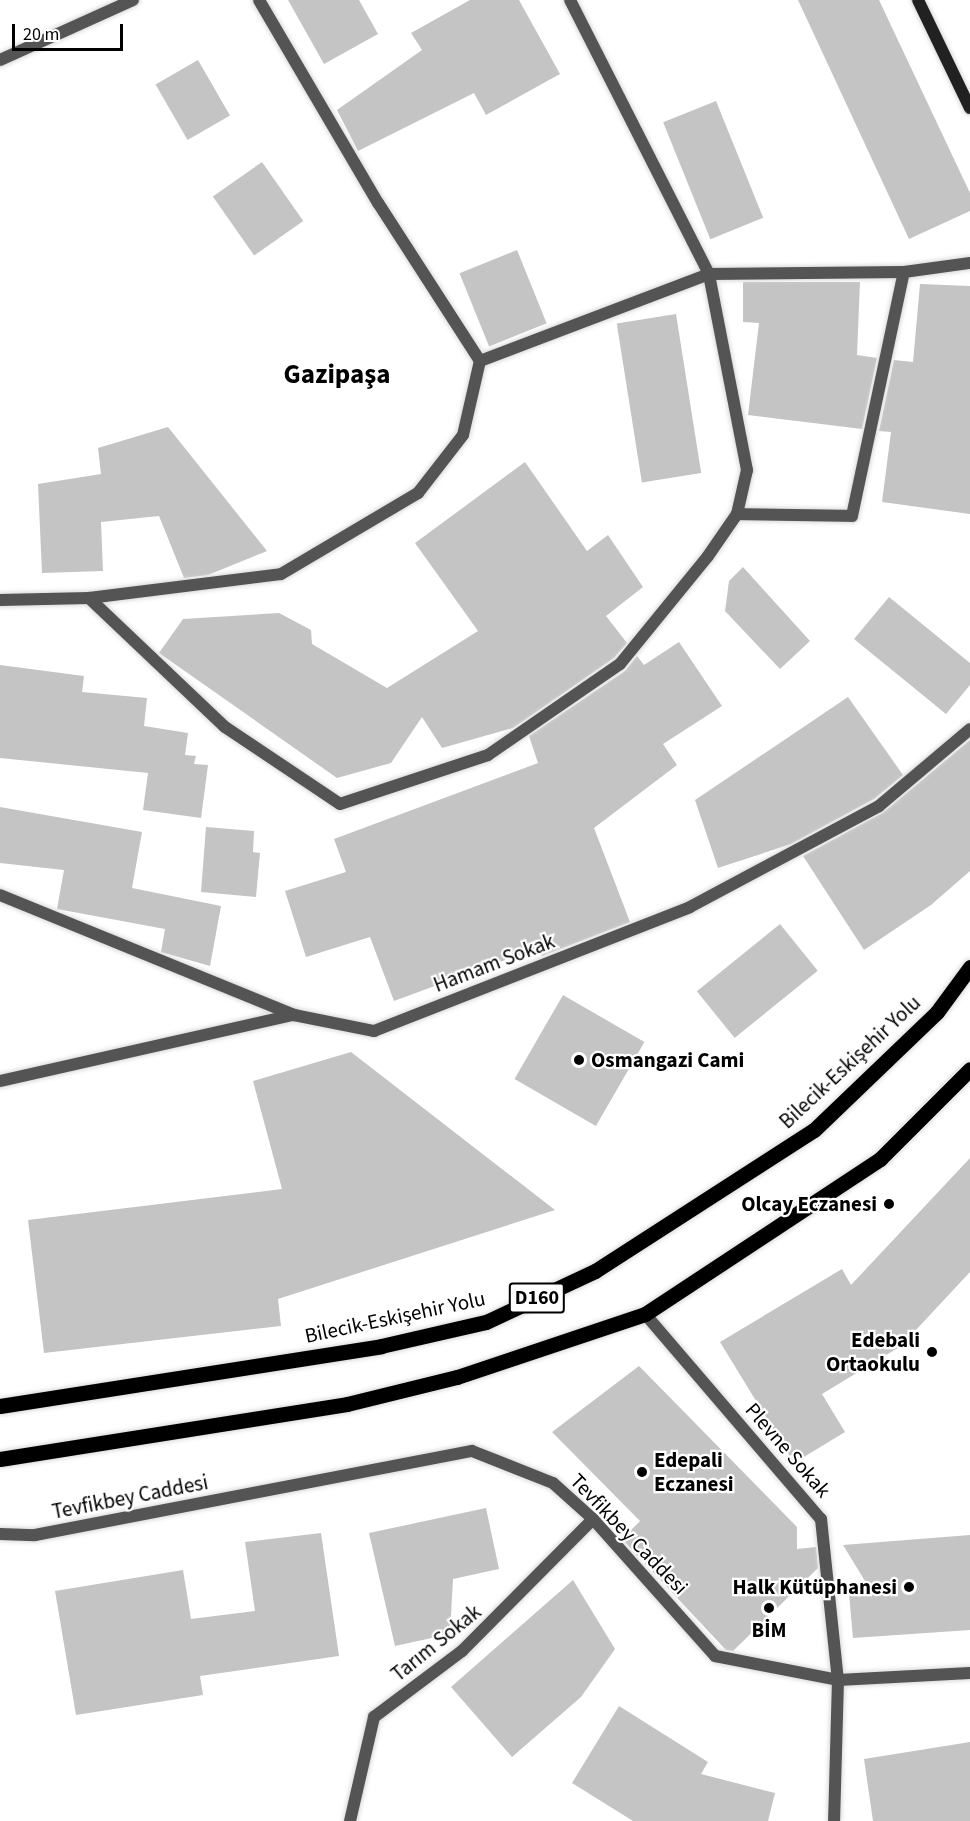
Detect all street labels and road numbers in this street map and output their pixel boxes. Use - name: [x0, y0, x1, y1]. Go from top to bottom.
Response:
- street label: Hamam Sokak: [430, 928, 558, 998]
- street label: Bilecik-Eskişehir Yolu: [774, 990, 926, 1134]
- road number: D160: [508, 1281, 566, 1315]
- street label: Bilecik-Eskişehir Yolu: [302, 1286, 488, 1348]
- street label: Plevne Sokak: [740, 1397, 836, 1503]
- street label: Tevfikbey Caddesi: [565, 1468, 693, 1600]
- street label: Tevfikbey Caddesi: [50, 1470, 210, 1524]
- street label: Tarım Sokak: [386, 1599, 486, 1687]

